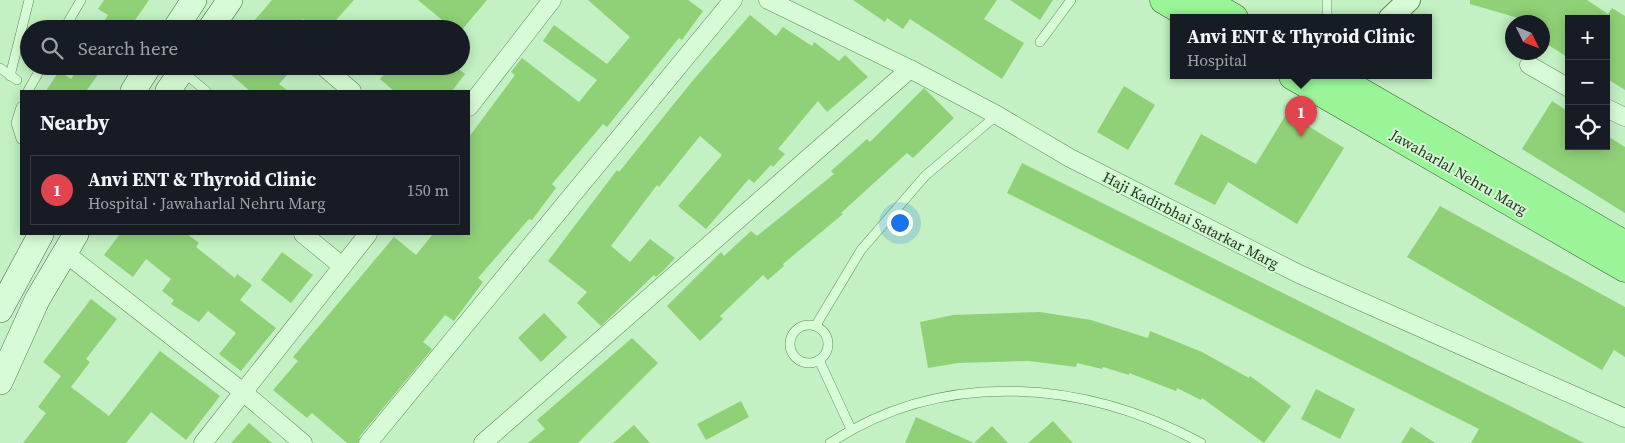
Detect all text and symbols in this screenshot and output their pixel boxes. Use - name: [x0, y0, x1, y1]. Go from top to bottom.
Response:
- popup: [1170, 14, 1432, 79]
- north arrow: [1505, 15, 1550, 60]
- map controls: [1565, 15, 1610, 150]
- button: +: [1565, 15, 1610, 60]
- search box: [20, 20, 470, 75]
- text: Anvi ENT & Thyroid Clinic: [1187, 23, 1415, 49]
- icon: search: [38, 34, 66, 62]
- text: Search here: [78, 35, 178, 61]
- text: Hospital: [1187, 49, 1247, 71]
- button: −: [1565, 60, 1610, 105]
- pin: 1: [1285, 96, 1317, 137]
- button: locate: [1565, 105, 1610, 150]
- text: Nearby: [40, 108, 110, 137]
- street label: Jawaharlal Nehru Marg: [1386, 124, 1531, 220]
- text: Anvi ENT & Thyroid Clinic: [88, 166, 316, 192]
- street label: Haji Kadirbhai Satarkar Marg: [1099, 166, 1283, 274]
- text: 1: [53, 179, 61, 201]
- text: 150 m: [407, 179, 449, 201]
- text: Hospital · Jawaharlal Nehru Marg: [88, 192, 325, 214]
- your location: [887, 210, 913, 236]

